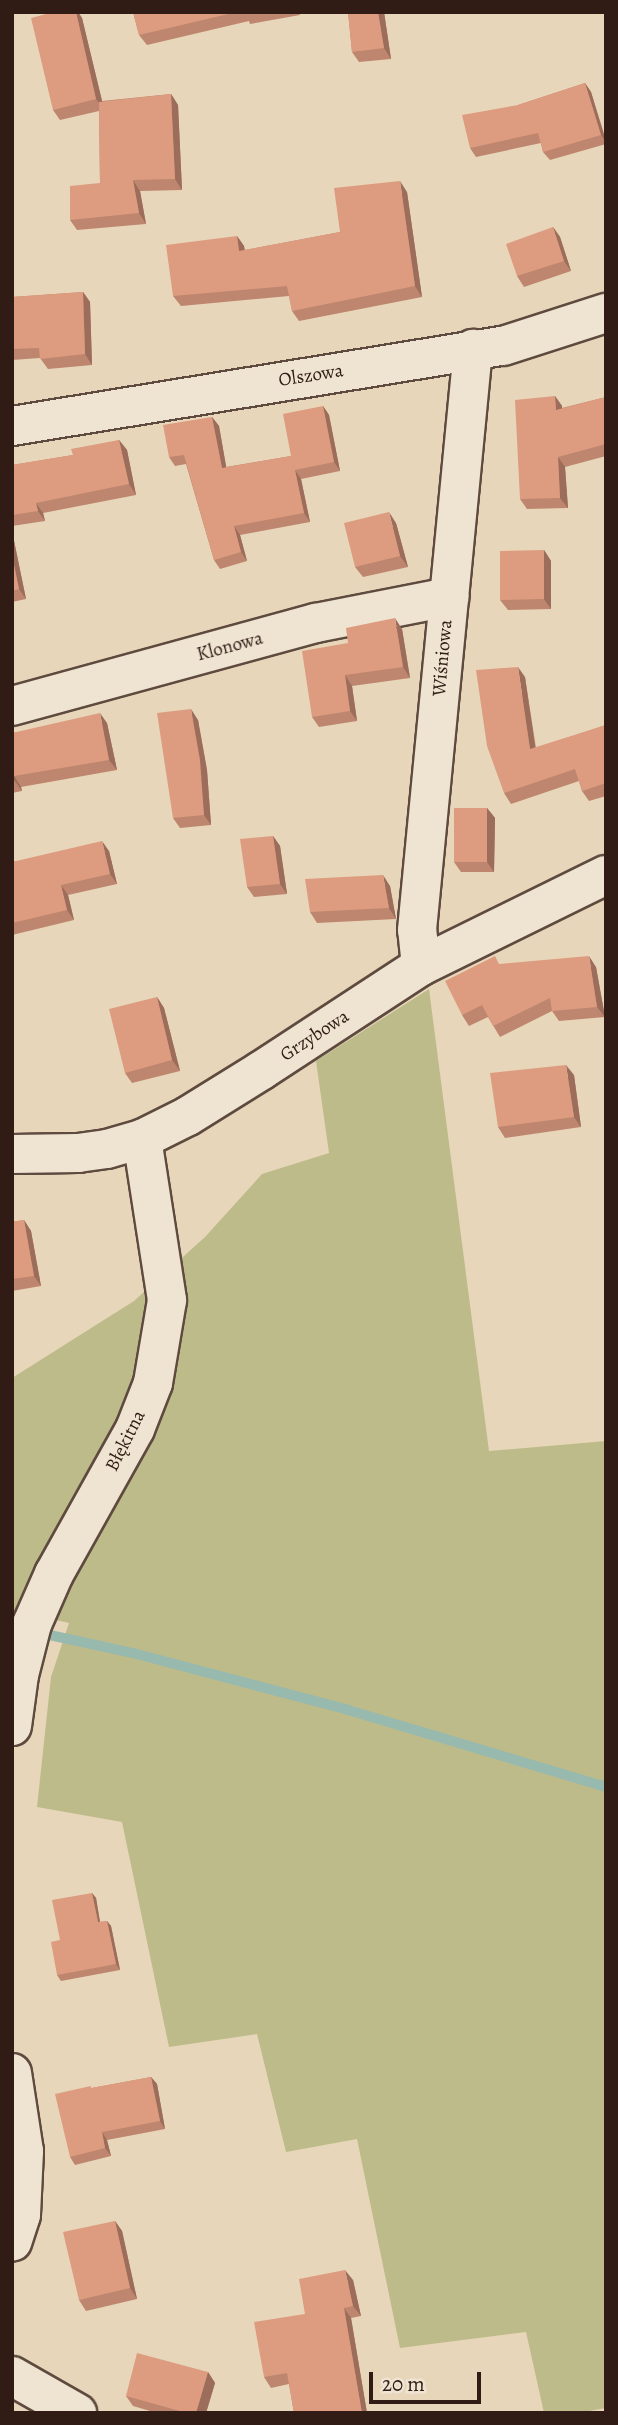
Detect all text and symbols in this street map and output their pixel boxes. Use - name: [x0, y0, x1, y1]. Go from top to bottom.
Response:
- street label: Olszowa: [277, 360, 345, 392]
- street label: Wiśniowa: [428, 619, 458, 697]
- street label: Klonowa: [194, 627, 266, 667]
- street label: Grzybowa: [276, 1005, 354, 1067]
- street label: Błękitna: [101, 1407, 151, 1475]
- scale bar: [373, 2358, 485, 2402]
- text: 20 m: [382, 2370, 425, 2398]

